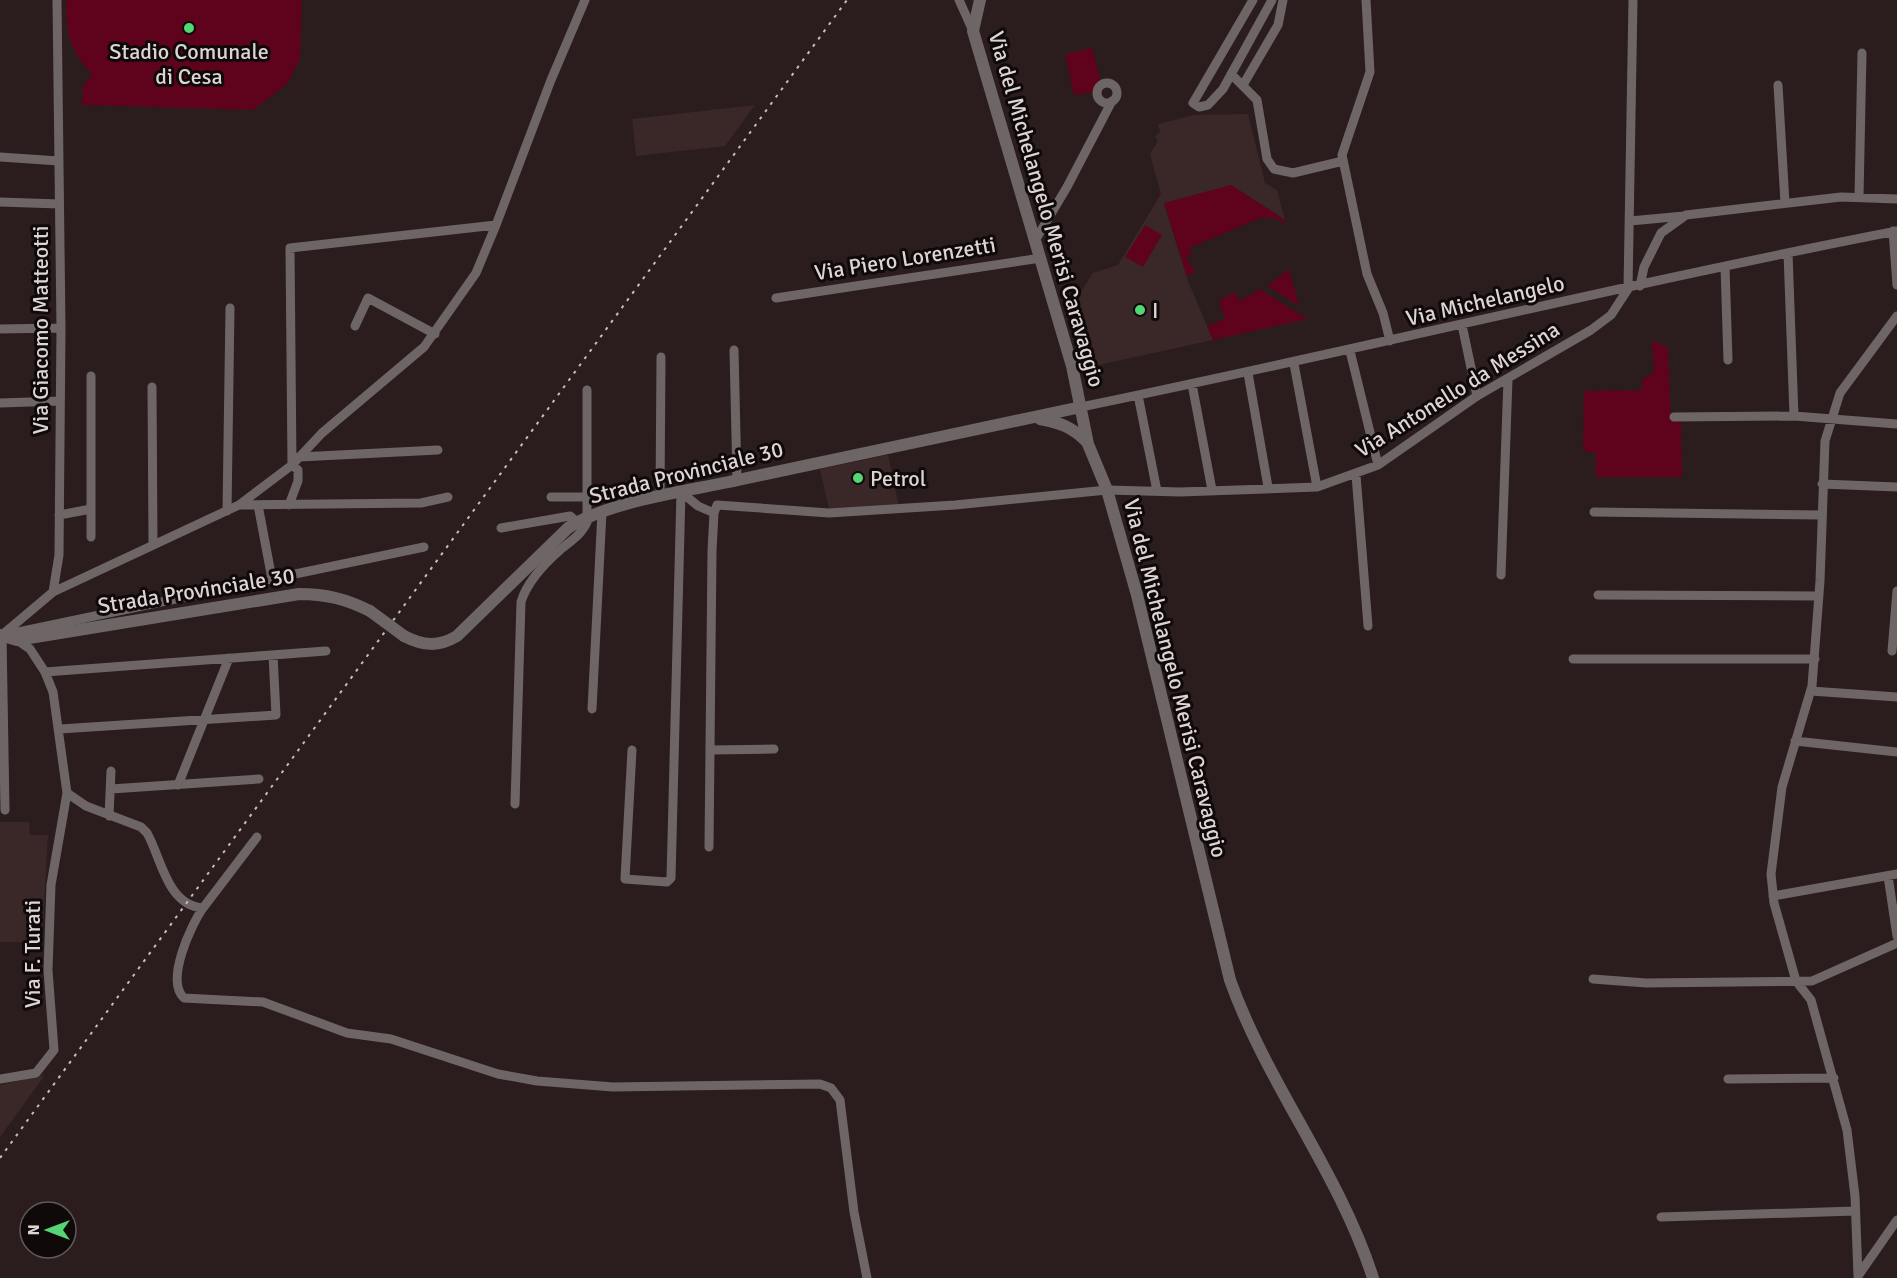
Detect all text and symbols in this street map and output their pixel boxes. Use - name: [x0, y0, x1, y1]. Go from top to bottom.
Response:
- marker: Stadio Comunale di Cesa: [182, 21, 196, 35]
- street label: Via del Michelangelo Merisi Caravaggio: [983, 28, 1110, 390]
- place label: Stadio Comunale di Cesa: [109, 38, 269, 90]
- street label: Via Giacomo Matteotti: [27, 226, 54, 434]
- street label: Via Piero Lorenzetti: [813, 231, 998, 286]
- street label: Via Michelangelo: [1403, 269, 1567, 332]
- place label: I: [1152, 297, 1158, 324]
- marker: I: [1133, 303, 1147, 317]
- street label: Via Antonello da Messina: [1350, 316, 1564, 463]
- street label: Strada Provinciale 30: [586, 435, 786, 510]
- place label: Petrol: [870, 465, 926, 492]
- marker: Petrol: [851, 471, 865, 485]
- street label: Via del Michelangelo Merisi Caravaggio: [1118, 496, 1233, 860]
- street label: Strada Provinciale 30: [96, 562, 296, 619]
- street label: Via F. Turati: [19, 900, 46, 1008]
- north arrow: [18, 1200, 78, 1260]
- text: N: [24, 1224, 44, 1236]

